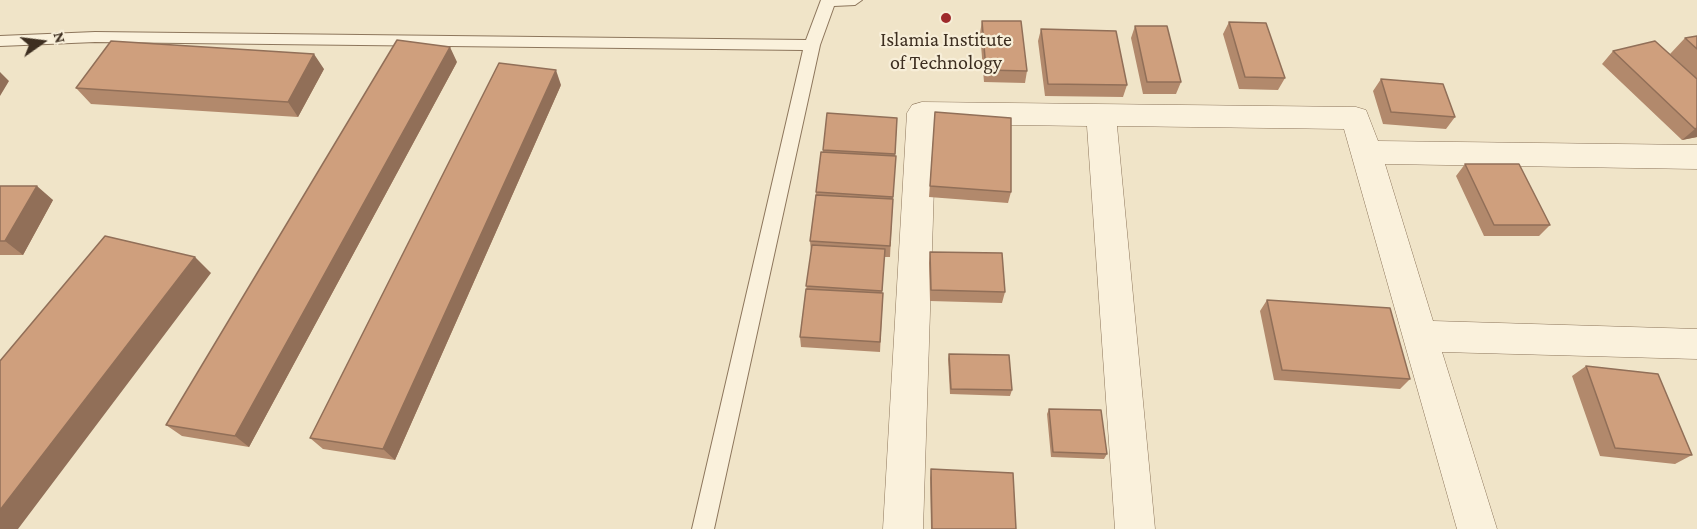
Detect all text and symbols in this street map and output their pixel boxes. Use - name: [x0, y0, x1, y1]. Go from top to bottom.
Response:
- marker: Islamia Institute of Technology: [939, 11, 953, 25]
- north arrow: [12, 12, 72, 72]
- place label: Islamia Institute of Technology: [880, 28, 1012, 75]
- text: N: [50, 30, 70, 45]

